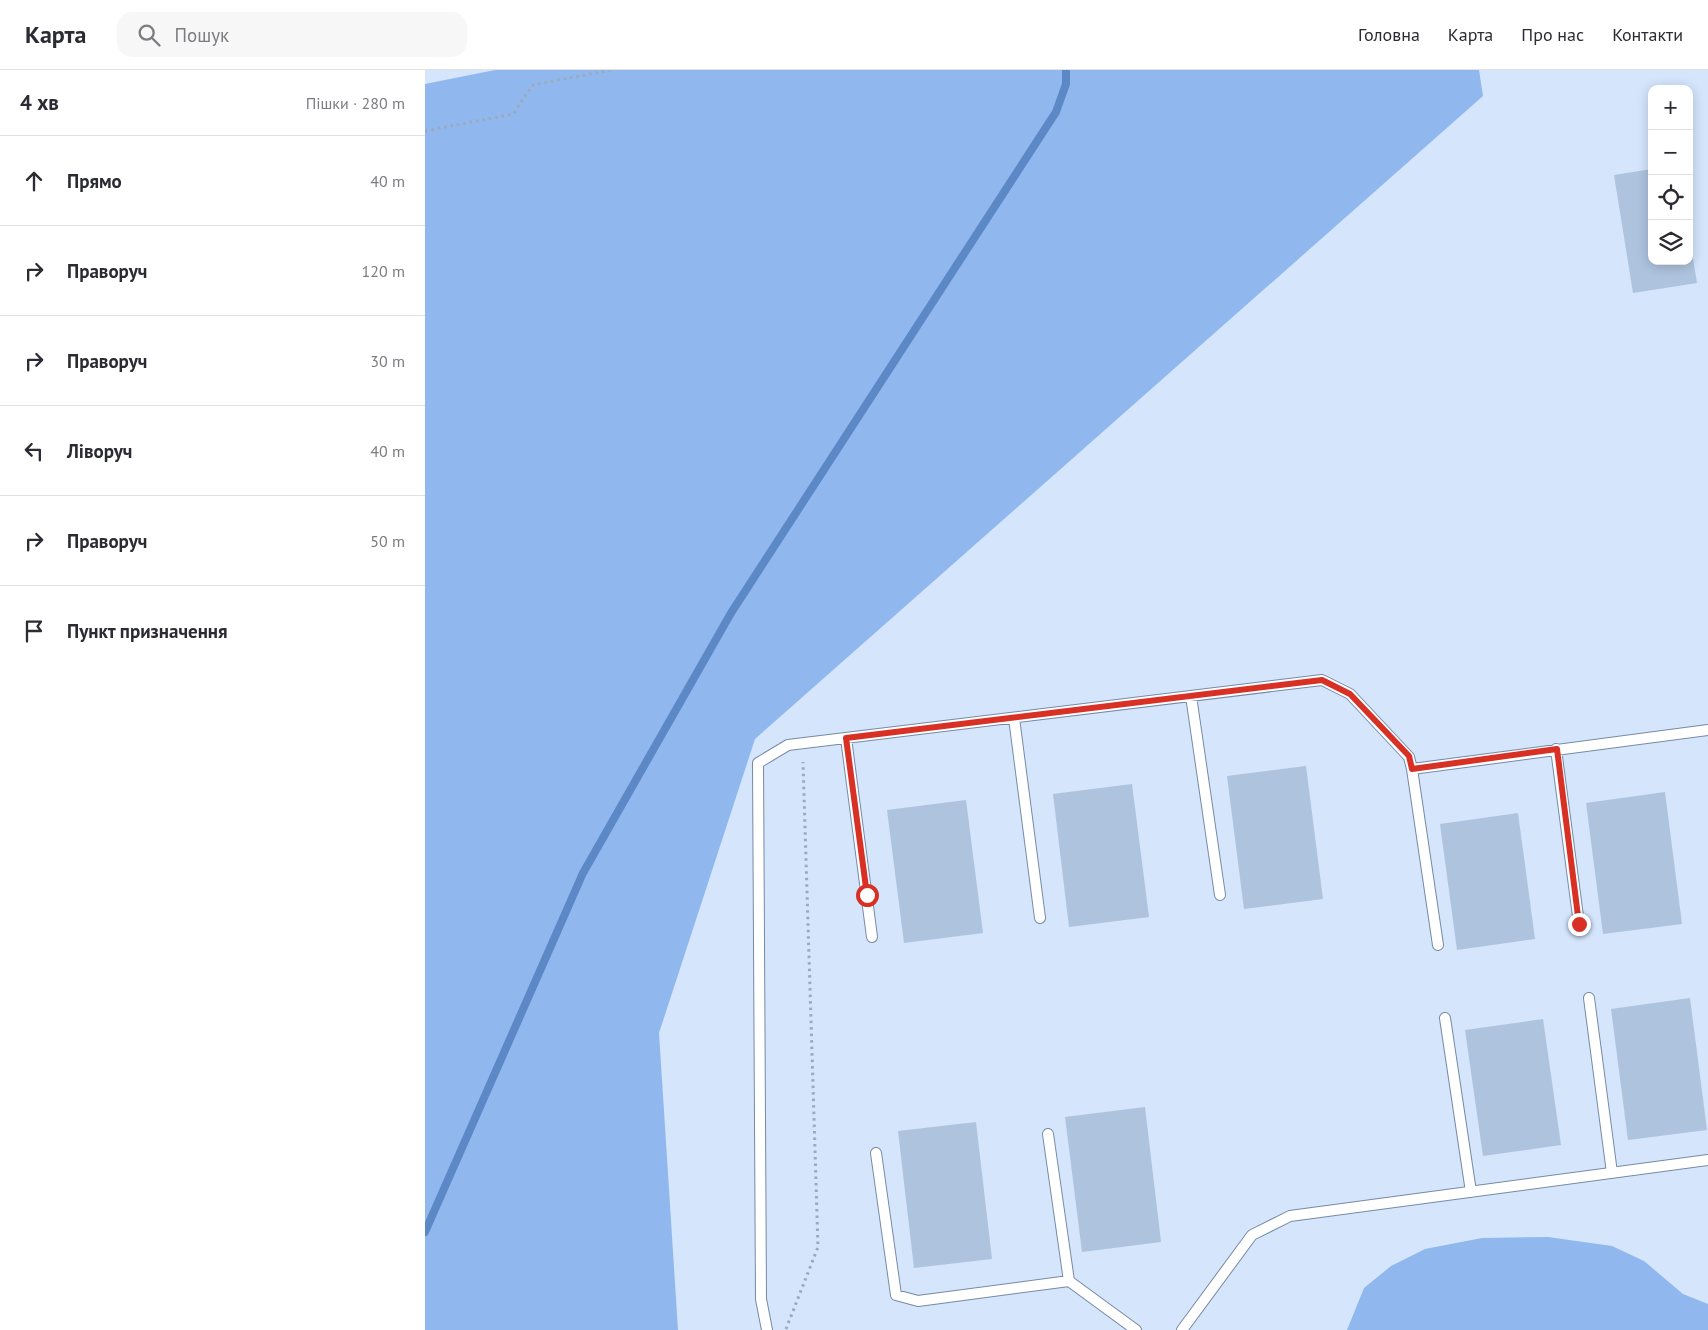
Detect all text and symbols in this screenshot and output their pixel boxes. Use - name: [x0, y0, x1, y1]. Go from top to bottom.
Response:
- search box: [117, 12, 467, 57]
- text: Карта: [25, 19, 87, 50]
- icon: search: [135, 21, 163, 49]
- text: Пошук: [175, 23, 229, 47]
- text: Головна: [1358, 23, 1420, 46]
- text: Карта: [1448, 23, 1493, 46]
- text: Про нас: [1521, 23, 1584, 46]
- text: Контакти: [1612, 23, 1683, 46]
- map controls: [1648, 85, 1693, 265]
- button: +: [1648, 85, 1693, 130]
- text: 4 хв: [20, 89, 59, 116]
- text: Пішки · 280 m: [306, 93, 405, 113]
- button: −: [1648, 130, 1693, 175]
- icon: ahead: [20, 167, 48, 195]
- text: Прямо: [67, 169, 122, 193]
- text: 40 m: [370, 171, 405, 191]
- button: locate: [1648, 175, 1693, 220]
- button: layers: [1648, 220, 1693, 265]
- icon: right: [20, 257, 48, 285]
- text: Праворуч: [67, 259, 147, 283]
- text: 120 m: [362, 261, 405, 281]
- icon: right: [20, 347, 48, 375]
- text: Праворуч: [67, 349, 147, 373]
- text: 30 m: [370, 351, 405, 371]
- icon: left: [20, 437, 48, 465]
- text: Ліворуч: [67, 439, 132, 463]
- text: 40 m: [370, 441, 405, 461]
- icon: right: [20, 527, 48, 555]
- text: Праворуч: [67, 529, 147, 553]
- text: 50 m: [370, 531, 405, 551]
- icon: arrive: [20, 617, 48, 645]
- text: Пункт призначення: [67, 619, 228, 643]
- route start: [856, 884, 879, 907]
- route end: [1568, 913, 1591, 936]

